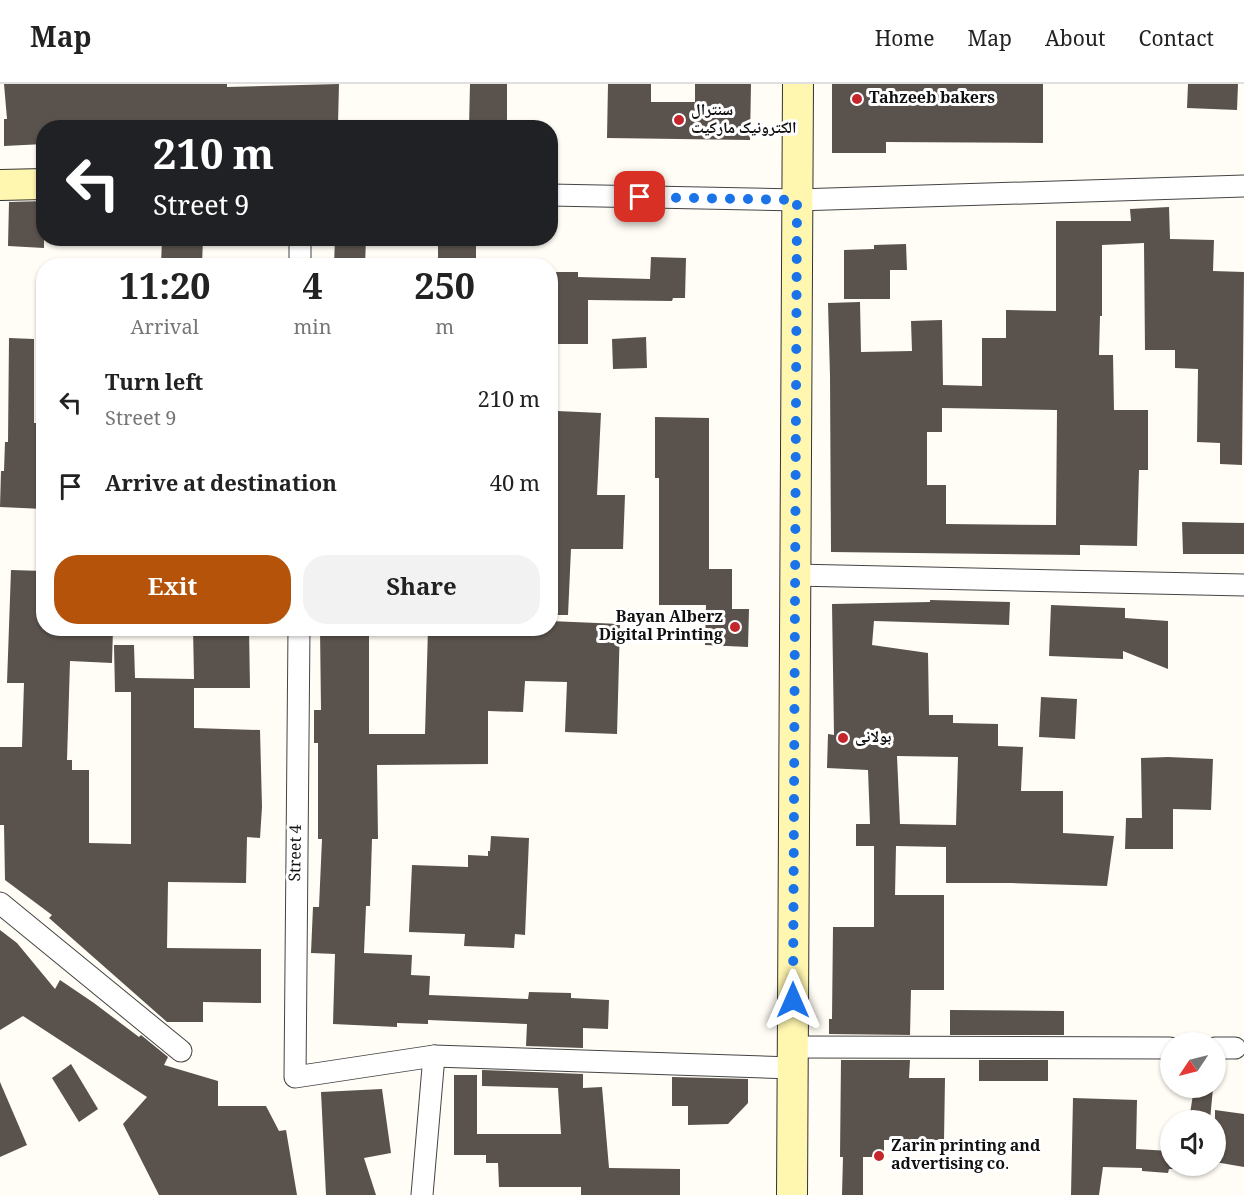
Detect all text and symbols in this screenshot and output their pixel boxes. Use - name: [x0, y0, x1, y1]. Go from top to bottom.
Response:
- text: Map: [30, 17, 92, 65]
- text: Home: [875, 24, 935, 59]
- text: Map: [968, 24, 1012, 59]
- text: About: [1045, 24, 1106, 59]
- text: Contact: [1139, 24, 1214, 59]
- place label: Tahzeeb bakers: [869, 86, 995, 113]
- marker: Tahzeeb bakers: [850, 92, 864, 106]
- place label: سنترال الکترونیک مارکیت: [691, 98, 797, 143]
- marker: سنترال الکترونیک مارکیت: [672, 113, 686, 127]
- text: 210 m: [153, 124, 274, 196]
- icon: left: [54, 144, 132, 222]
- pin: [614, 171, 665, 222]
- icon: arrive: [623, 180, 656, 213]
- text: Street 9: [153, 186, 249, 232]
- text: 11:20: [119, 261, 210, 322]
- text: 4: [302, 261, 323, 322]
- text: 250: [415, 261, 475, 322]
- text: Arrival: [131, 313, 199, 347]
- text: min: [293, 313, 332, 347]
- text: m: [435, 313, 454, 347]
- text: Turn left: [105, 366, 203, 404]
- text: 210 m: [477, 383, 540, 421]
- icon: left: [54, 386, 87, 419]
- text: Street 9: [105, 404, 176, 438]
- text: Arrive at destination: [105, 467, 337, 505]
- text: 40 m: [490, 467, 540, 505]
- icon: arrive: [54, 470, 87, 503]
- button: Exit: [54, 555, 291, 624]
- button: Share: [303, 555, 540, 624]
- place label: Bayan Alberz Digital Printing: [599, 605, 723, 650]
- marker: Bayan Alberz Digital Printing: [728, 620, 742, 634]
- place label: بولانی: [855, 725, 891, 752]
- marker: بولانی: [836, 731, 850, 745]
- street label: Street 4: [283, 824, 311, 882]
- position arrow: [761, 968, 825, 1032]
- north arrow: [1160, 1032, 1226, 1098]
- map controls: [1160, 1032, 1226, 1176]
- button: sound: [1160, 1110, 1226, 1176]
- place label: Zarin printing and advertising co.: [891, 1134, 1041, 1179]
- marker: Zarin printing and advertising co.: [872, 1149, 886, 1163]

